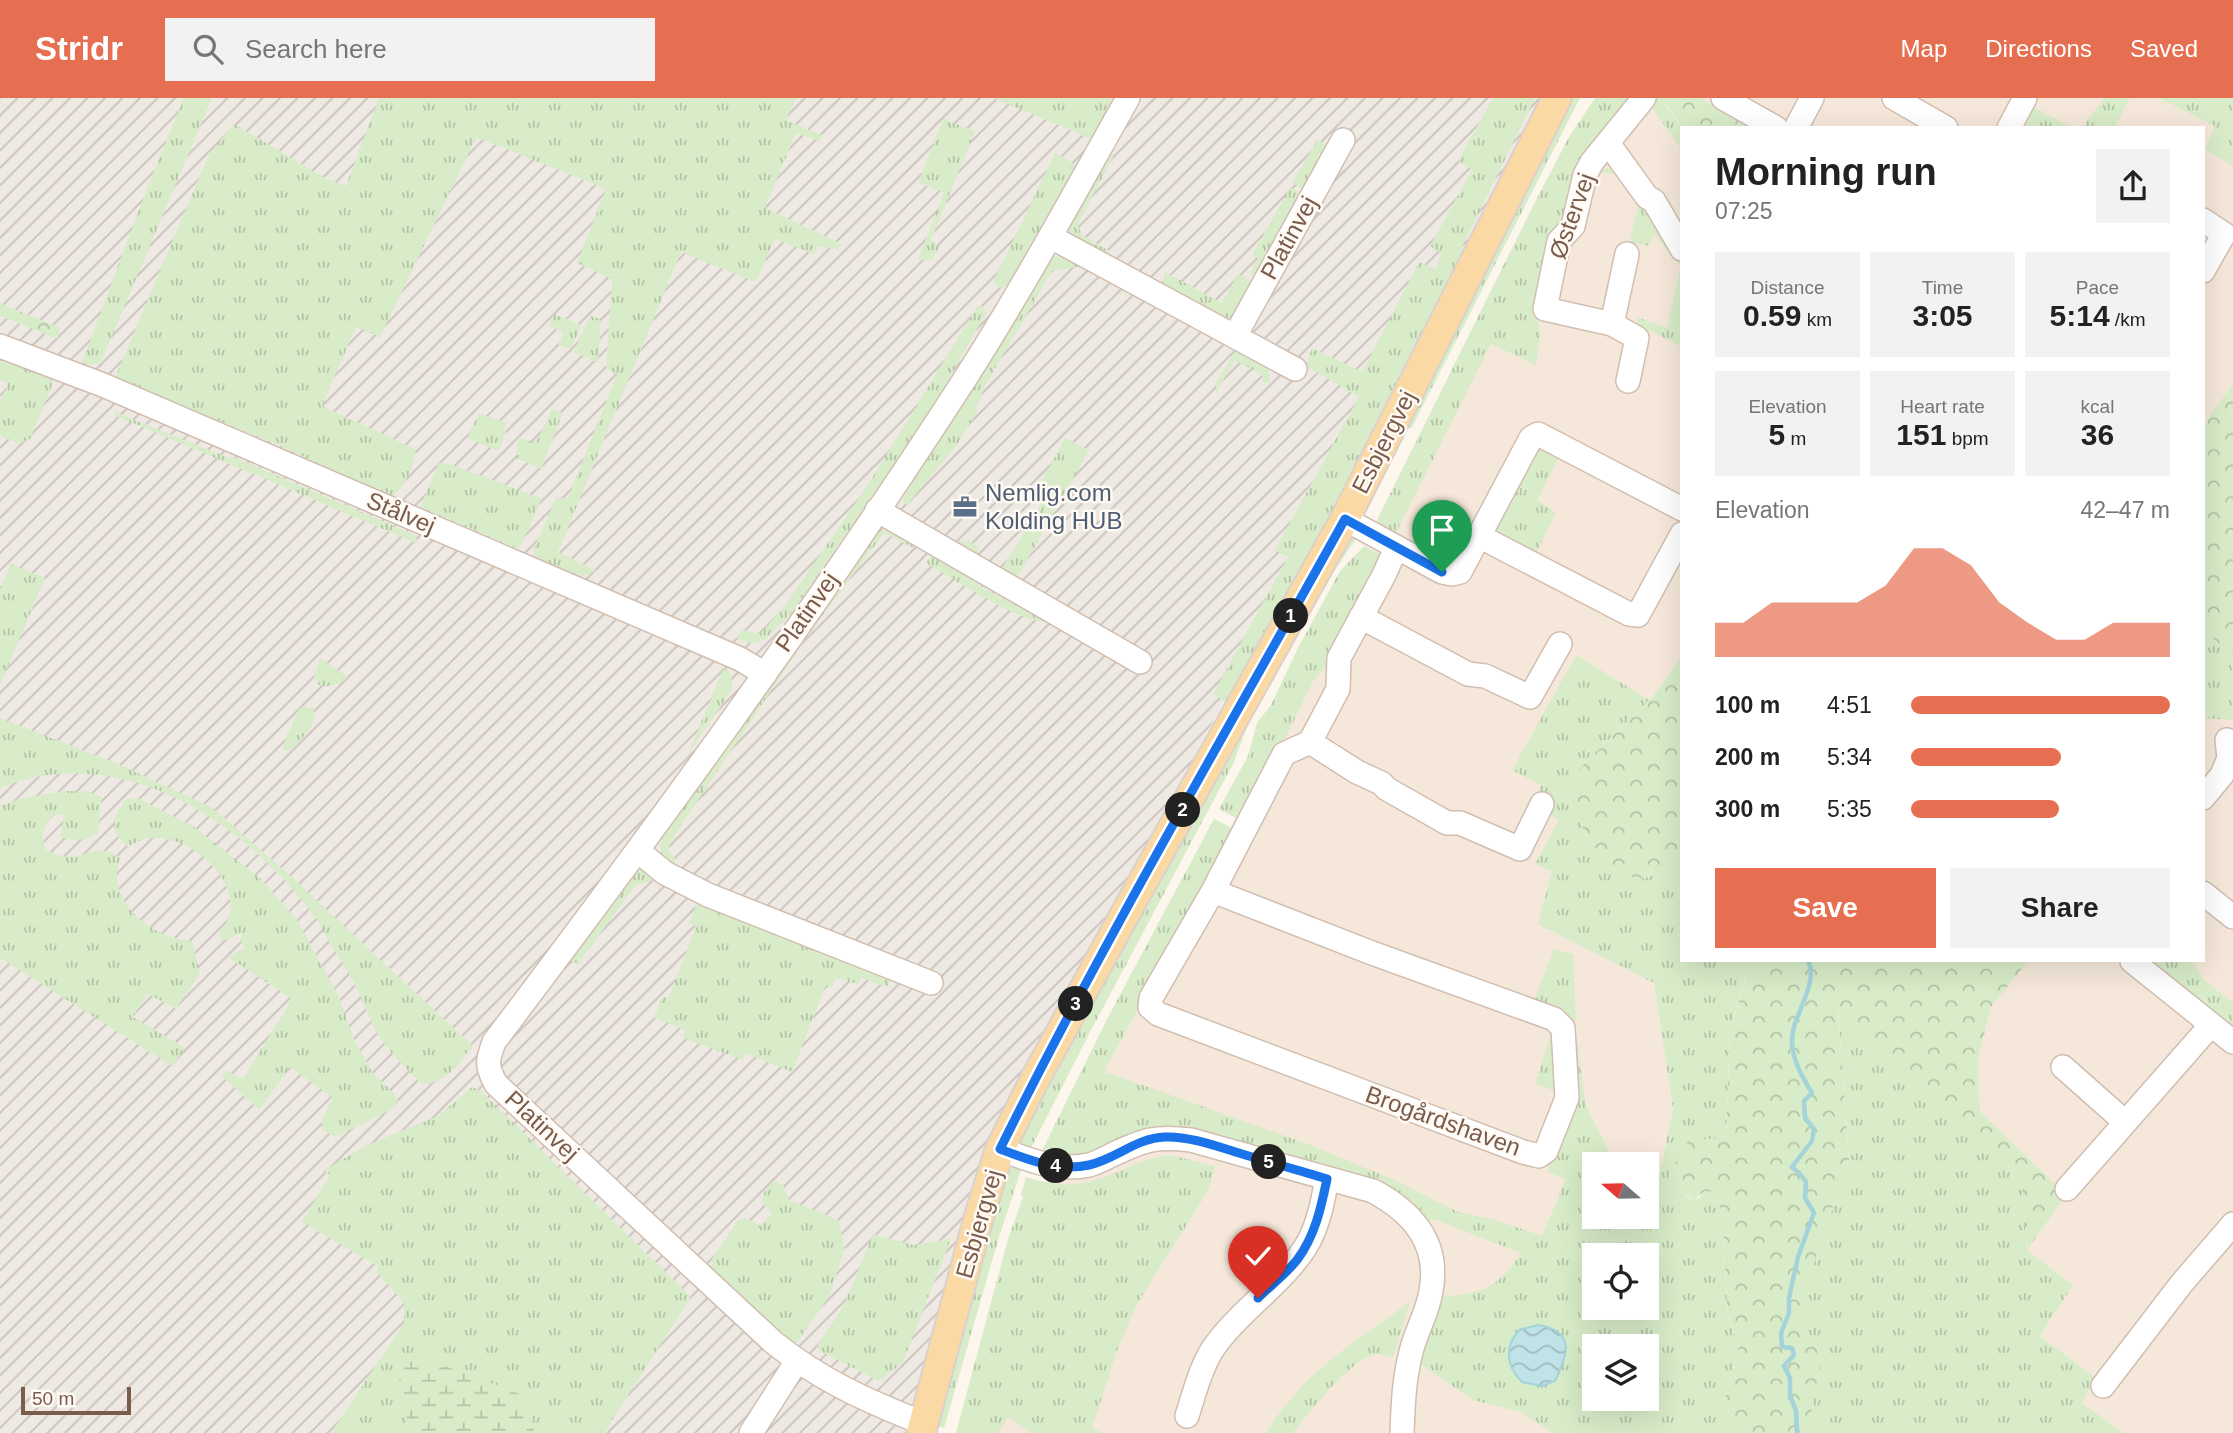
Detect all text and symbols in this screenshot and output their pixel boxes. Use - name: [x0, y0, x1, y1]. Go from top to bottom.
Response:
- search box: [165, 18, 655, 81]
- text: Stridr: [35, 30, 123, 67]
- icon: search: [189, 30, 227, 68]
- text: Search here: [245, 34, 387, 64]
- text: Map: [1901, 35, 1947, 62]
- text: Directions: [1985, 35, 2092, 62]
- text: Saved: [2130, 35, 2198, 62]
- button: share: [2096, 149, 2170, 223]
- text: Morning run: [1715, 151, 1937, 193]
- street label: Østervej: [1544, 169, 1599, 262]
- street label: Platinvej: [1255, 192, 1322, 284]
- text: 07:25: [1715, 198, 1773, 224]
- text: Distance: [1751, 277, 1824, 298]
- text: Time: [1922, 277, 1963, 298]
- text: Pace: [2076, 277, 2119, 298]
- text: 0.59: [1743, 299, 1801, 332]
- text: 3:05: [1912, 299, 1973, 332]
- text: 5:14: [2050, 299, 2110, 332]
- text: km: [1801, 309, 1832, 330]
- text: /km: [2110, 309, 2145, 330]
- street label: Esbjergvej: [1346, 386, 1421, 498]
- text: Elevation: [1748, 396, 1827, 417]
- text: Heart rate: [1900, 396, 1985, 417]
- text: kcal: [2081, 396, 2114, 417]
- text: 5: [1769, 418, 1785, 451]
- text: 151: [1896, 418, 1946, 451]
- text: 36: [2081, 418, 2114, 451]
- text: m: [1785, 428, 1806, 449]
- text: bpm: [1946, 428, 1989, 449]
- place label: Nemlig.com Kolding HUB: [985, 479, 1122, 534]
- street label: Stålvej: [363, 486, 440, 539]
- office icon: Nemlig.com Kolding HUB: [951, 493, 979, 521]
- text: Elevation: [1715, 497, 1810, 523]
- text: 42–47 m: [2080, 497, 2170, 523]
- pin: [1412, 500, 1472, 572]
- icon: arrive: [1423, 511, 1461, 549]
- street label: Platinvej: [770, 567, 844, 657]
- pin: 1: [1274, 598, 1308, 634]
- text: 1: [1285, 605, 1296, 626]
- text: 100 m: [1715, 692, 1780, 718]
- text: 4:51: [1827, 692, 1872, 718]
- text: 200 m: [1715, 744, 1780, 770]
- text: 5:34: [1827, 744, 1872, 770]
- pin: 2: [1166, 792, 1200, 828]
- text: 300 m: [1715, 796, 1780, 822]
- text: 5:35: [1827, 796, 1872, 822]
- text: 2: [1177, 799, 1188, 820]
- button: Save: [1715, 868, 1936, 948]
- button: Share: [1950, 868, 2170, 948]
- pin: 3: [1058, 986, 1094, 1021]
- text: 3: [1070, 993, 1081, 1014]
- street label: Brogårdshaven: [1362, 1080, 1524, 1161]
- street label: Platinvej: [500, 1085, 585, 1166]
- pin: 5: [1252, 1144, 1286, 1180]
- pin: 4: [1038, 1148, 1074, 1184]
- text: 5: [1263, 1151, 1274, 1172]
- north arrow: [1582, 1152, 1659, 1228]
- map controls: [1582, 1152, 1659, 1411]
- text: 4: [1050, 1155, 1061, 1176]
- street label: Esbjergvej: [950, 1166, 1007, 1281]
- pin: [1228, 1226, 1288, 1298]
- icon: check: [1239, 1237, 1277, 1275]
- button: locate: [1582, 1243, 1659, 1320]
- button: layers: [1582, 1334, 1659, 1411]
- scale bar: [21, 1384, 131, 1416]
- text: 50 m: [32, 1388, 74, 1409]

